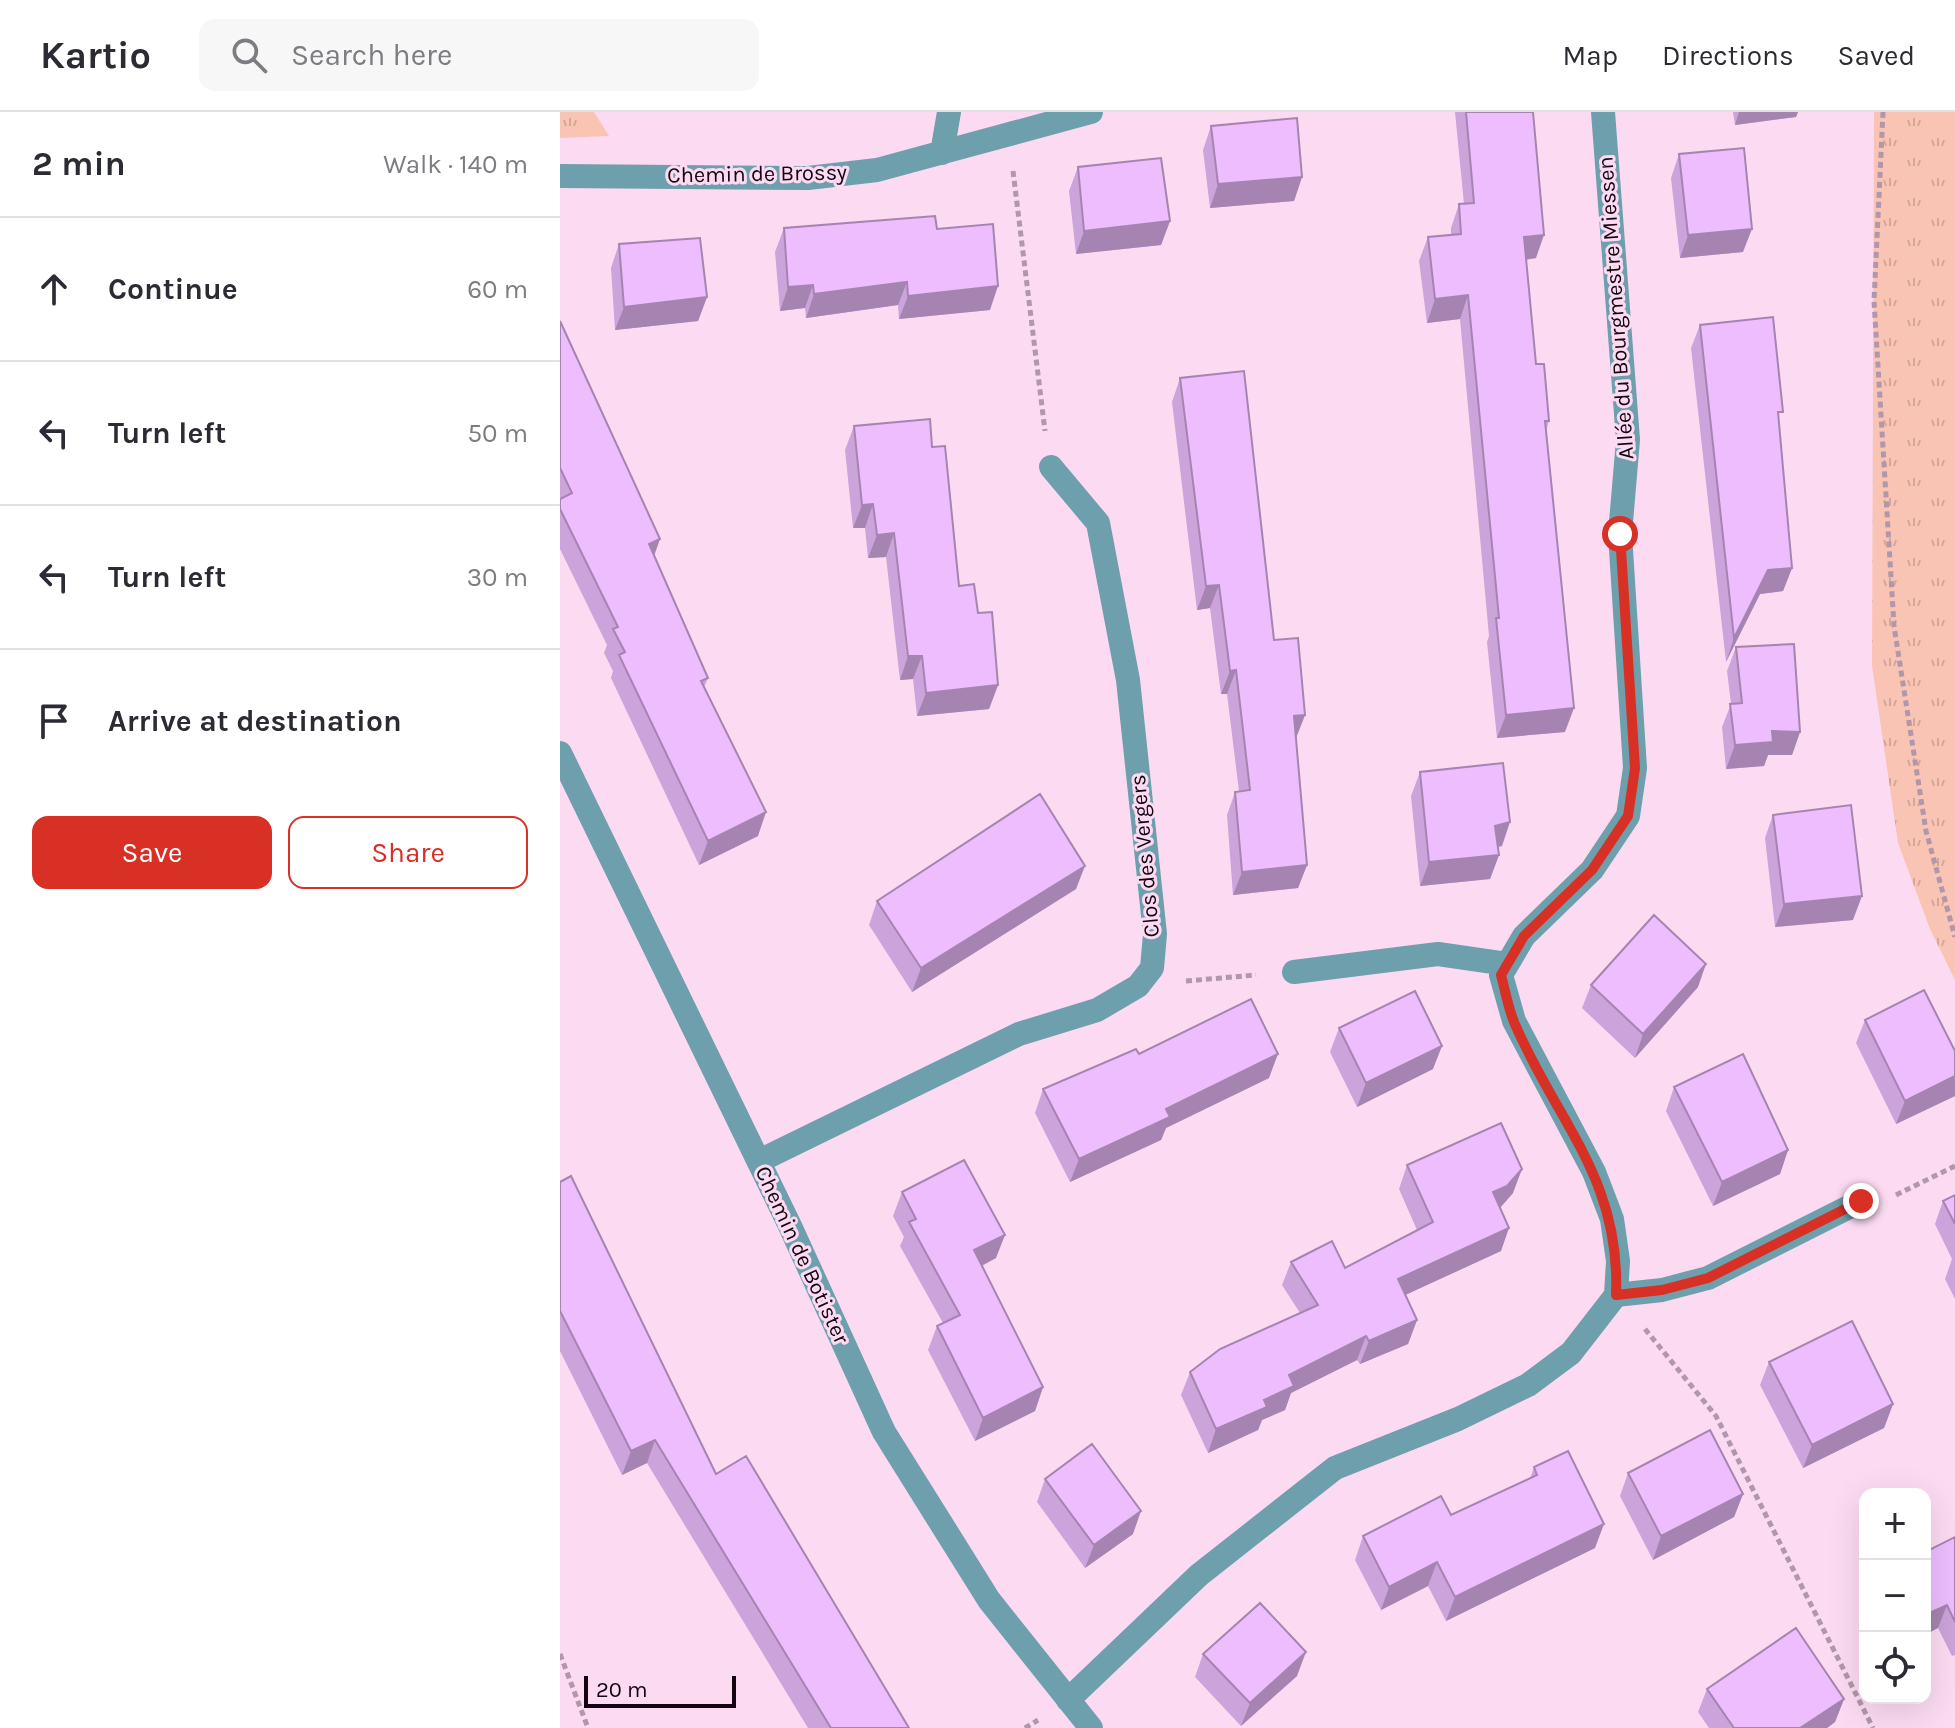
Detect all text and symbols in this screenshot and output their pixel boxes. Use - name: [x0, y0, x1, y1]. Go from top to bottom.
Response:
- search box: [199, 19, 759, 91]
- text: Kartio: [40, 33, 151, 78]
- icon: search: [227, 33, 271, 77]
- text: Search here: [291, 37, 452, 73]
- text: Map: [1563, 39, 1618, 72]
- text: Directions: [1662, 39, 1794, 72]
- text: Saved: [1838, 39, 1915, 72]
- text: 2 min: [32, 144, 126, 184]
- text: Walk · 140 m: [383, 149, 528, 180]
- street label: Allée du Bourgmestre Miessen: [1592, 156, 1640, 460]
- street label: Chemin de Brossy: [667, 159, 847, 189]
- icon: ahead: [32, 267, 76, 311]
- text: Continue: [108, 271, 238, 307]
- text: 60 m: [467, 274, 528, 305]
- icon: left: [32, 411, 76, 455]
- text: Turn left: [108, 415, 226, 451]
- text: 50 m: [467, 418, 528, 449]
- route start: [1602, 516, 1638, 552]
- icon: left: [32, 555, 76, 599]
- text: Turn left: [108, 559, 226, 595]
- text: 30 m: [467, 562, 528, 593]
- icon: arrive: [32, 699, 76, 743]
- text: Arrive at destination: [108, 703, 402, 739]
- street label: Clos des Vergers: [1125, 773, 1165, 939]
- button: Save: [32, 816, 272, 889]
- button: Share: [288, 816, 528, 889]
- street label: Chemin de Botister: [749, 1162, 855, 1348]
- route end: [1843, 1183, 1879, 1219]
- map controls: [1859, 1488, 1931, 1704]
- button: +: [1859, 1488, 1931, 1560]
- button: −: [1859, 1560, 1931, 1632]
- button: locate: [1859, 1632, 1931, 1704]
- scale bar: [584, 1672, 736, 1708]
- text: 20 m: [596, 1677, 648, 1703]

